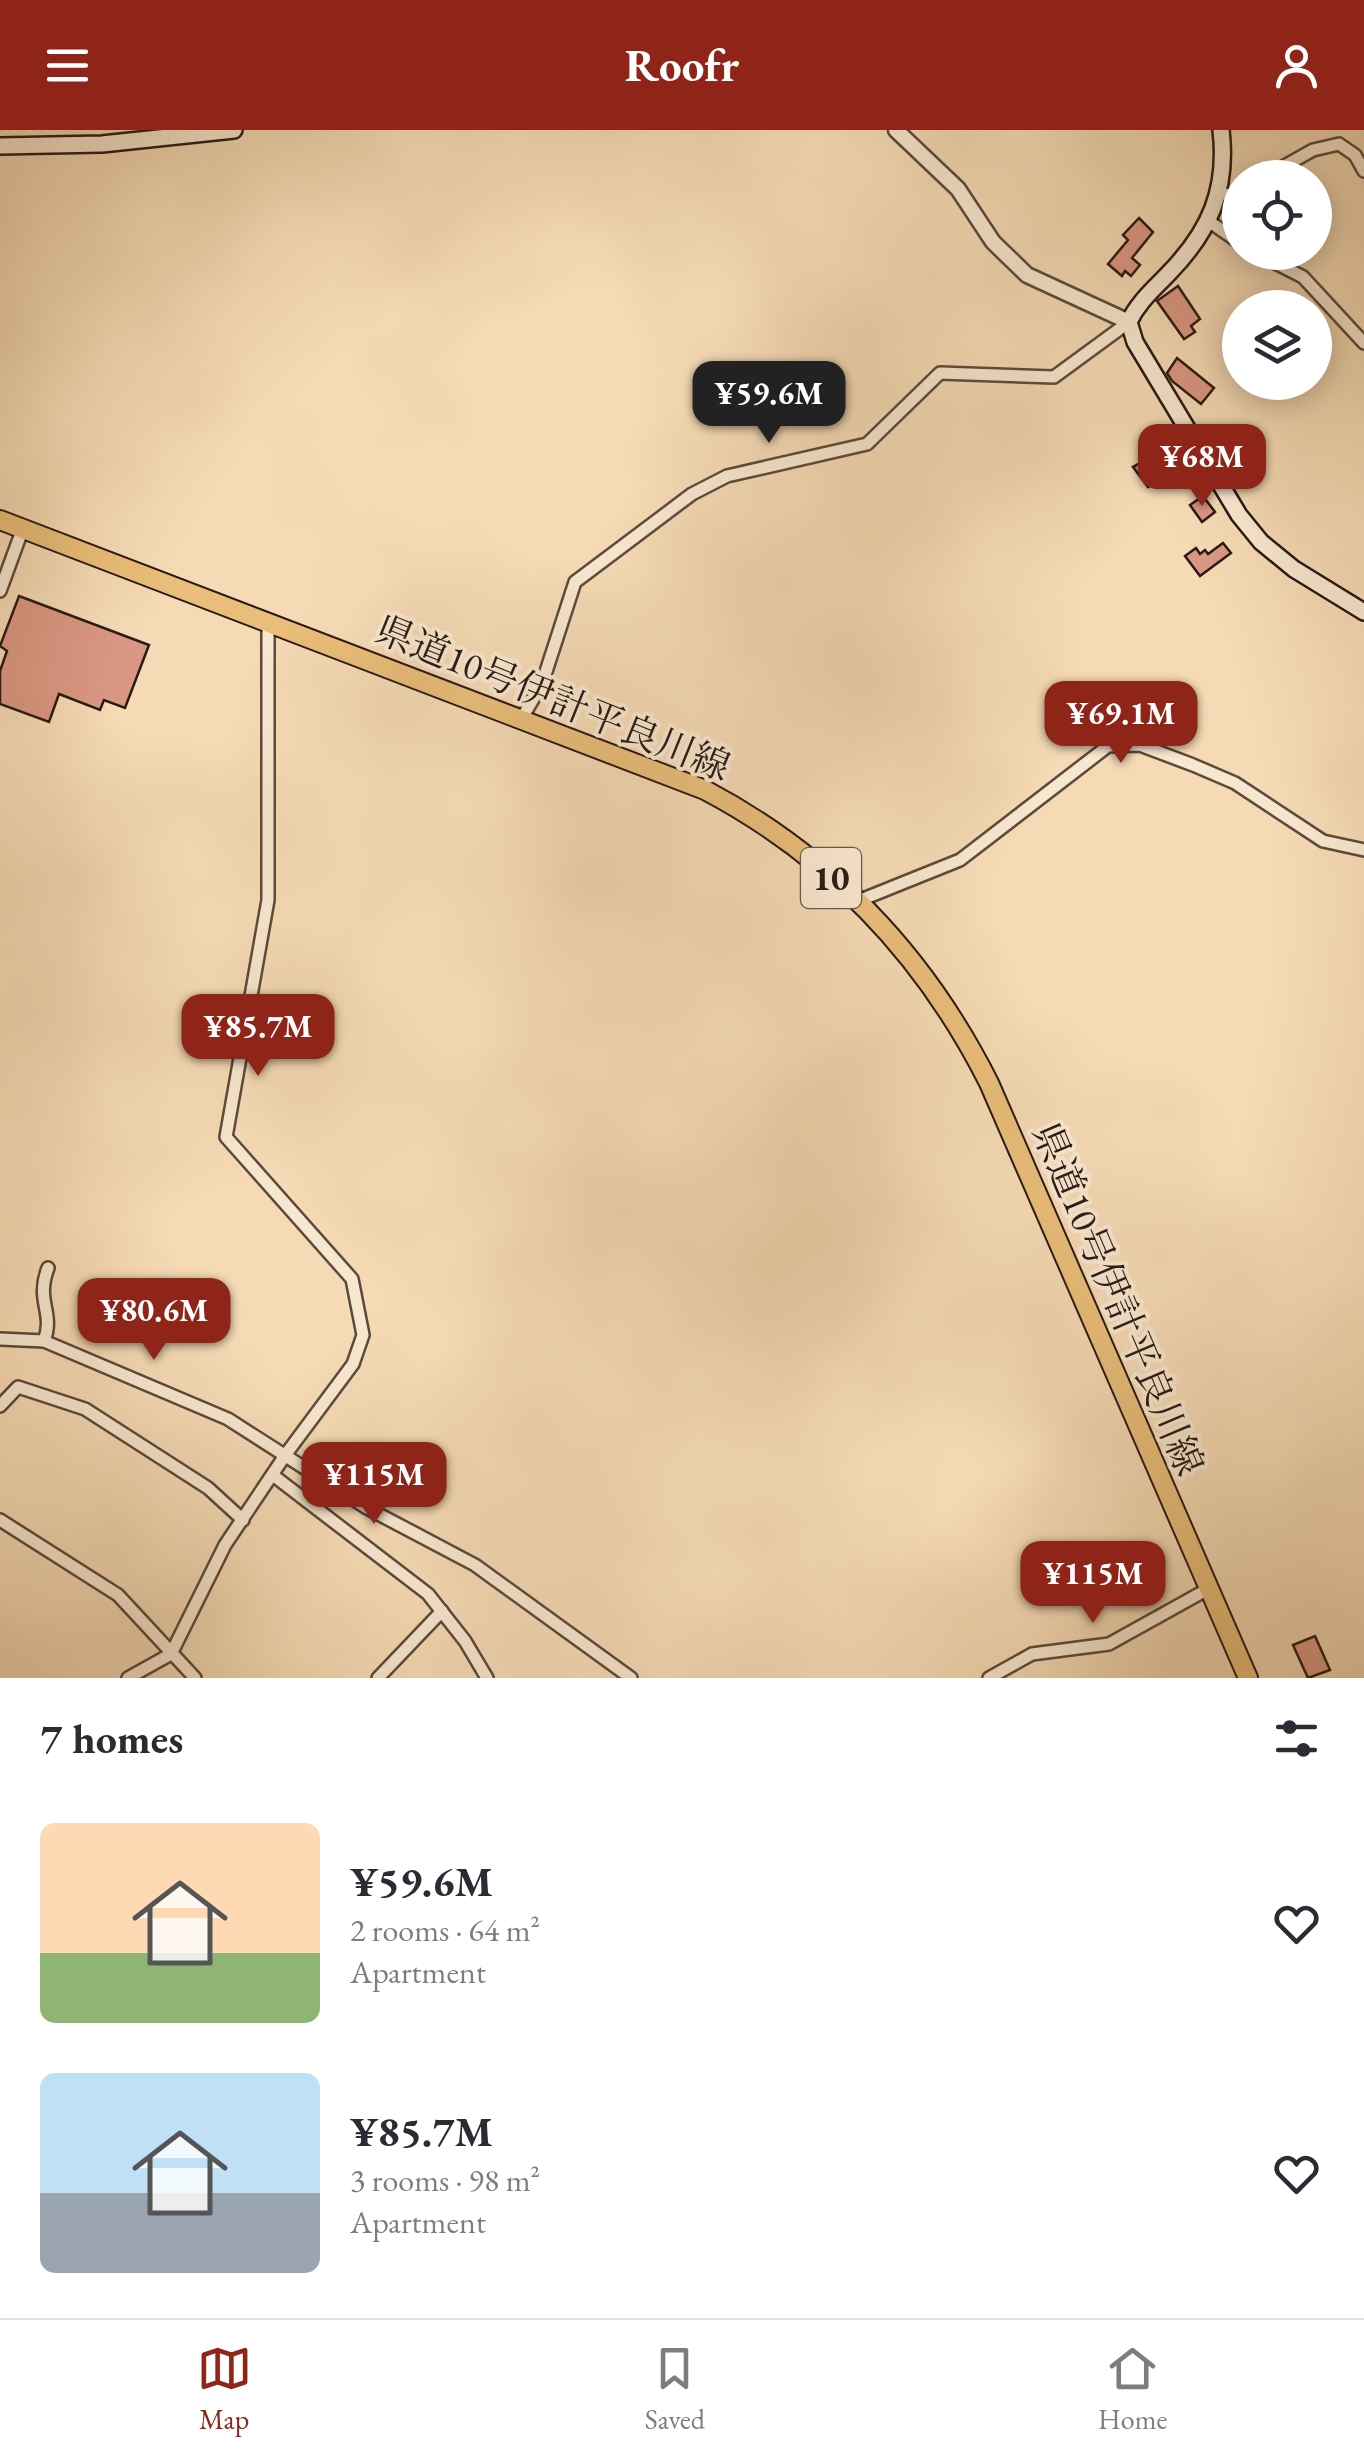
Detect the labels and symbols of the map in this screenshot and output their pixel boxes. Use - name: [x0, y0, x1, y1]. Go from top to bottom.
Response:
- pin: ¥59.6M: [688, 361, 850, 446]
- pin: ¥68M: [1143, 424, 1261, 509]
- street label: 県道10号伊計平良川線: [369, 604, 738, 791]
- pin: ¥69.1M: [1040, 681, 1202, 766]
- road number: 10: [801, 848, 861, 908]
- pin: ¥85.7M: [177, 994, 339, 1079]
- street label: 県道10号伊計平良川線: [1022, 1115, 1215, 1483]
- pin: ¥80.6M: [73, 1278, 235, 1363]
- pin: ¥115M: [304, 1442, 444, 1527]
- pin: ¥115M: [1023, 1541, 1163, 1626]

